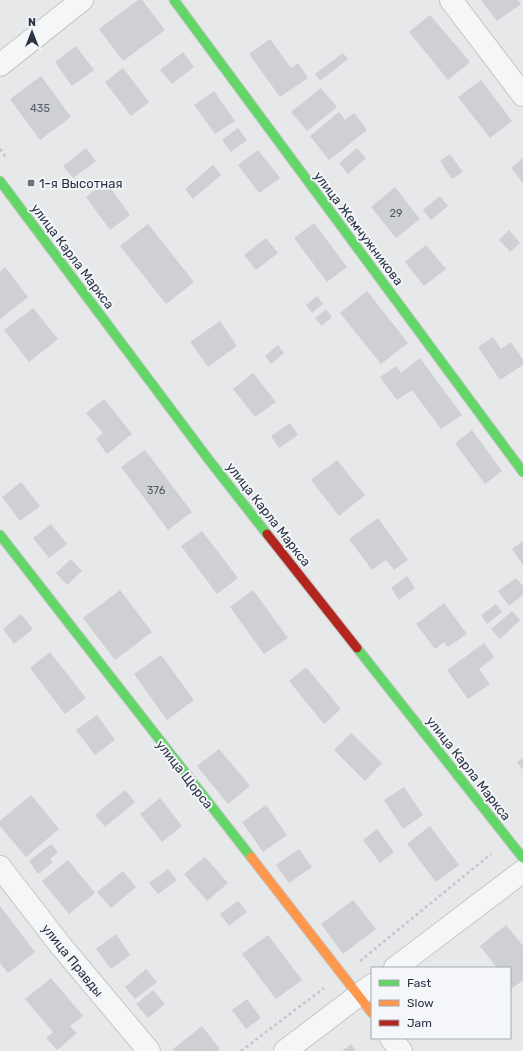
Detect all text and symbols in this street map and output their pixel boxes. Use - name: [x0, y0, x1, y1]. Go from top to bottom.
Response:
- north arrow: [12, 12, 52, 52]
- text: N: [28, 16, 36, 29]
- house number: 435: [30, 102, 50, 115]
- street label: улица Жемчужникова: [311, 168, 406, 288]
- place label: 1-я Высотная: [39, 176, 123, 191]
- marker: 1-я Высотная: [26, 178, 36, 188]
- street label: улица Карла Маркса: [28, 201, 117, 312]
- house number: 29: [390, 207, 402, 220]
- street label: улица Карла Маркса: [223, 459, 314, 569]
- house number: 376: [147, 484, 166, 497]
- street label: улица Карла Маркса: [423, 713, 514, 823]
- street label: улица Щорса: [153, 737, 216, 812]
- street label: улица Правды: [39, 921, 106, 1000]
- legend: [371, 967, 511, 1039]
- text: Fast: [407, 976, 431, 990]
- text: Slow: [407, 996, 434, 1010]
- text: Jam: [407, 1016, 432, 1030]

